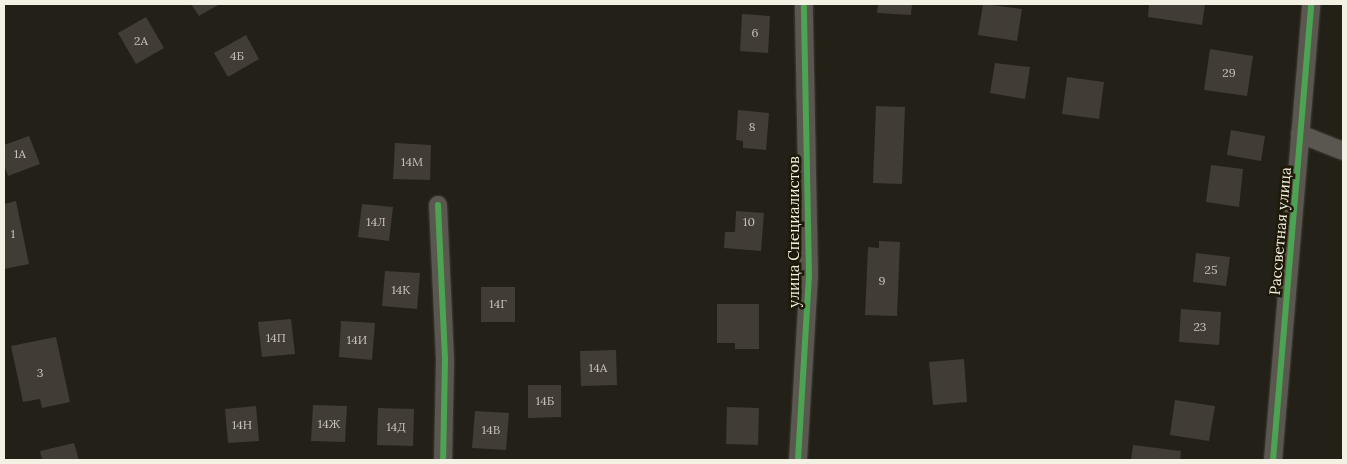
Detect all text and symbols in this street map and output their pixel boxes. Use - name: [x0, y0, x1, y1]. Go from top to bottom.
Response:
- house number: 6: [752, 26, 758, 40]
- house number: 2А: [134, 34, 148, 48]
- house number: 4Б: [230, 49, 244, 63]
- house number: 29: [1222, 66, 1236, 80]
- house number: 8: [749, 120, 755, 134]
- house number: 1А: [14, 147, 26, 161]
- house number: 14М: [401, 155, 423, 169]
- street label: улица Специалистов: [785, 156, 803, 308]
- street label: Рассветная улица: [1265, 166, 1295, 296]
- house number: 14Л: [366, 215, 386, 229]
- house number: 10: [743, 215, 755, 229]
- house number: 1: [11, 227, 15, 241]
- house number: 25: [1205, 263, 1217, 277]
- house number: 9: [879, 274, 885, 288]
- house number: 14К: [391, 283, 411, 297]
- house number: 14Г: [489, 297, 507, 311]
- house number: 23: [1194, 320, 1206, 334]
- house number: 14П: [266, 331, 286, 345]
- house number: 14И: [347, 333, 367, 347]
- house number: 14А: [589, 361, 607, 375]
- house number: 3: [37, 366, 43, 380]
- house number: 14Б: [536, 394, 554, 408]
- house number: 14Ж: [318, 417, 340, 431]
- house number: 14Н: [232, 418, 252, 432]
- house number: 14Д: [386, 420, 406, 434]
- house number: 14В: [482, 423, 500, 437]

